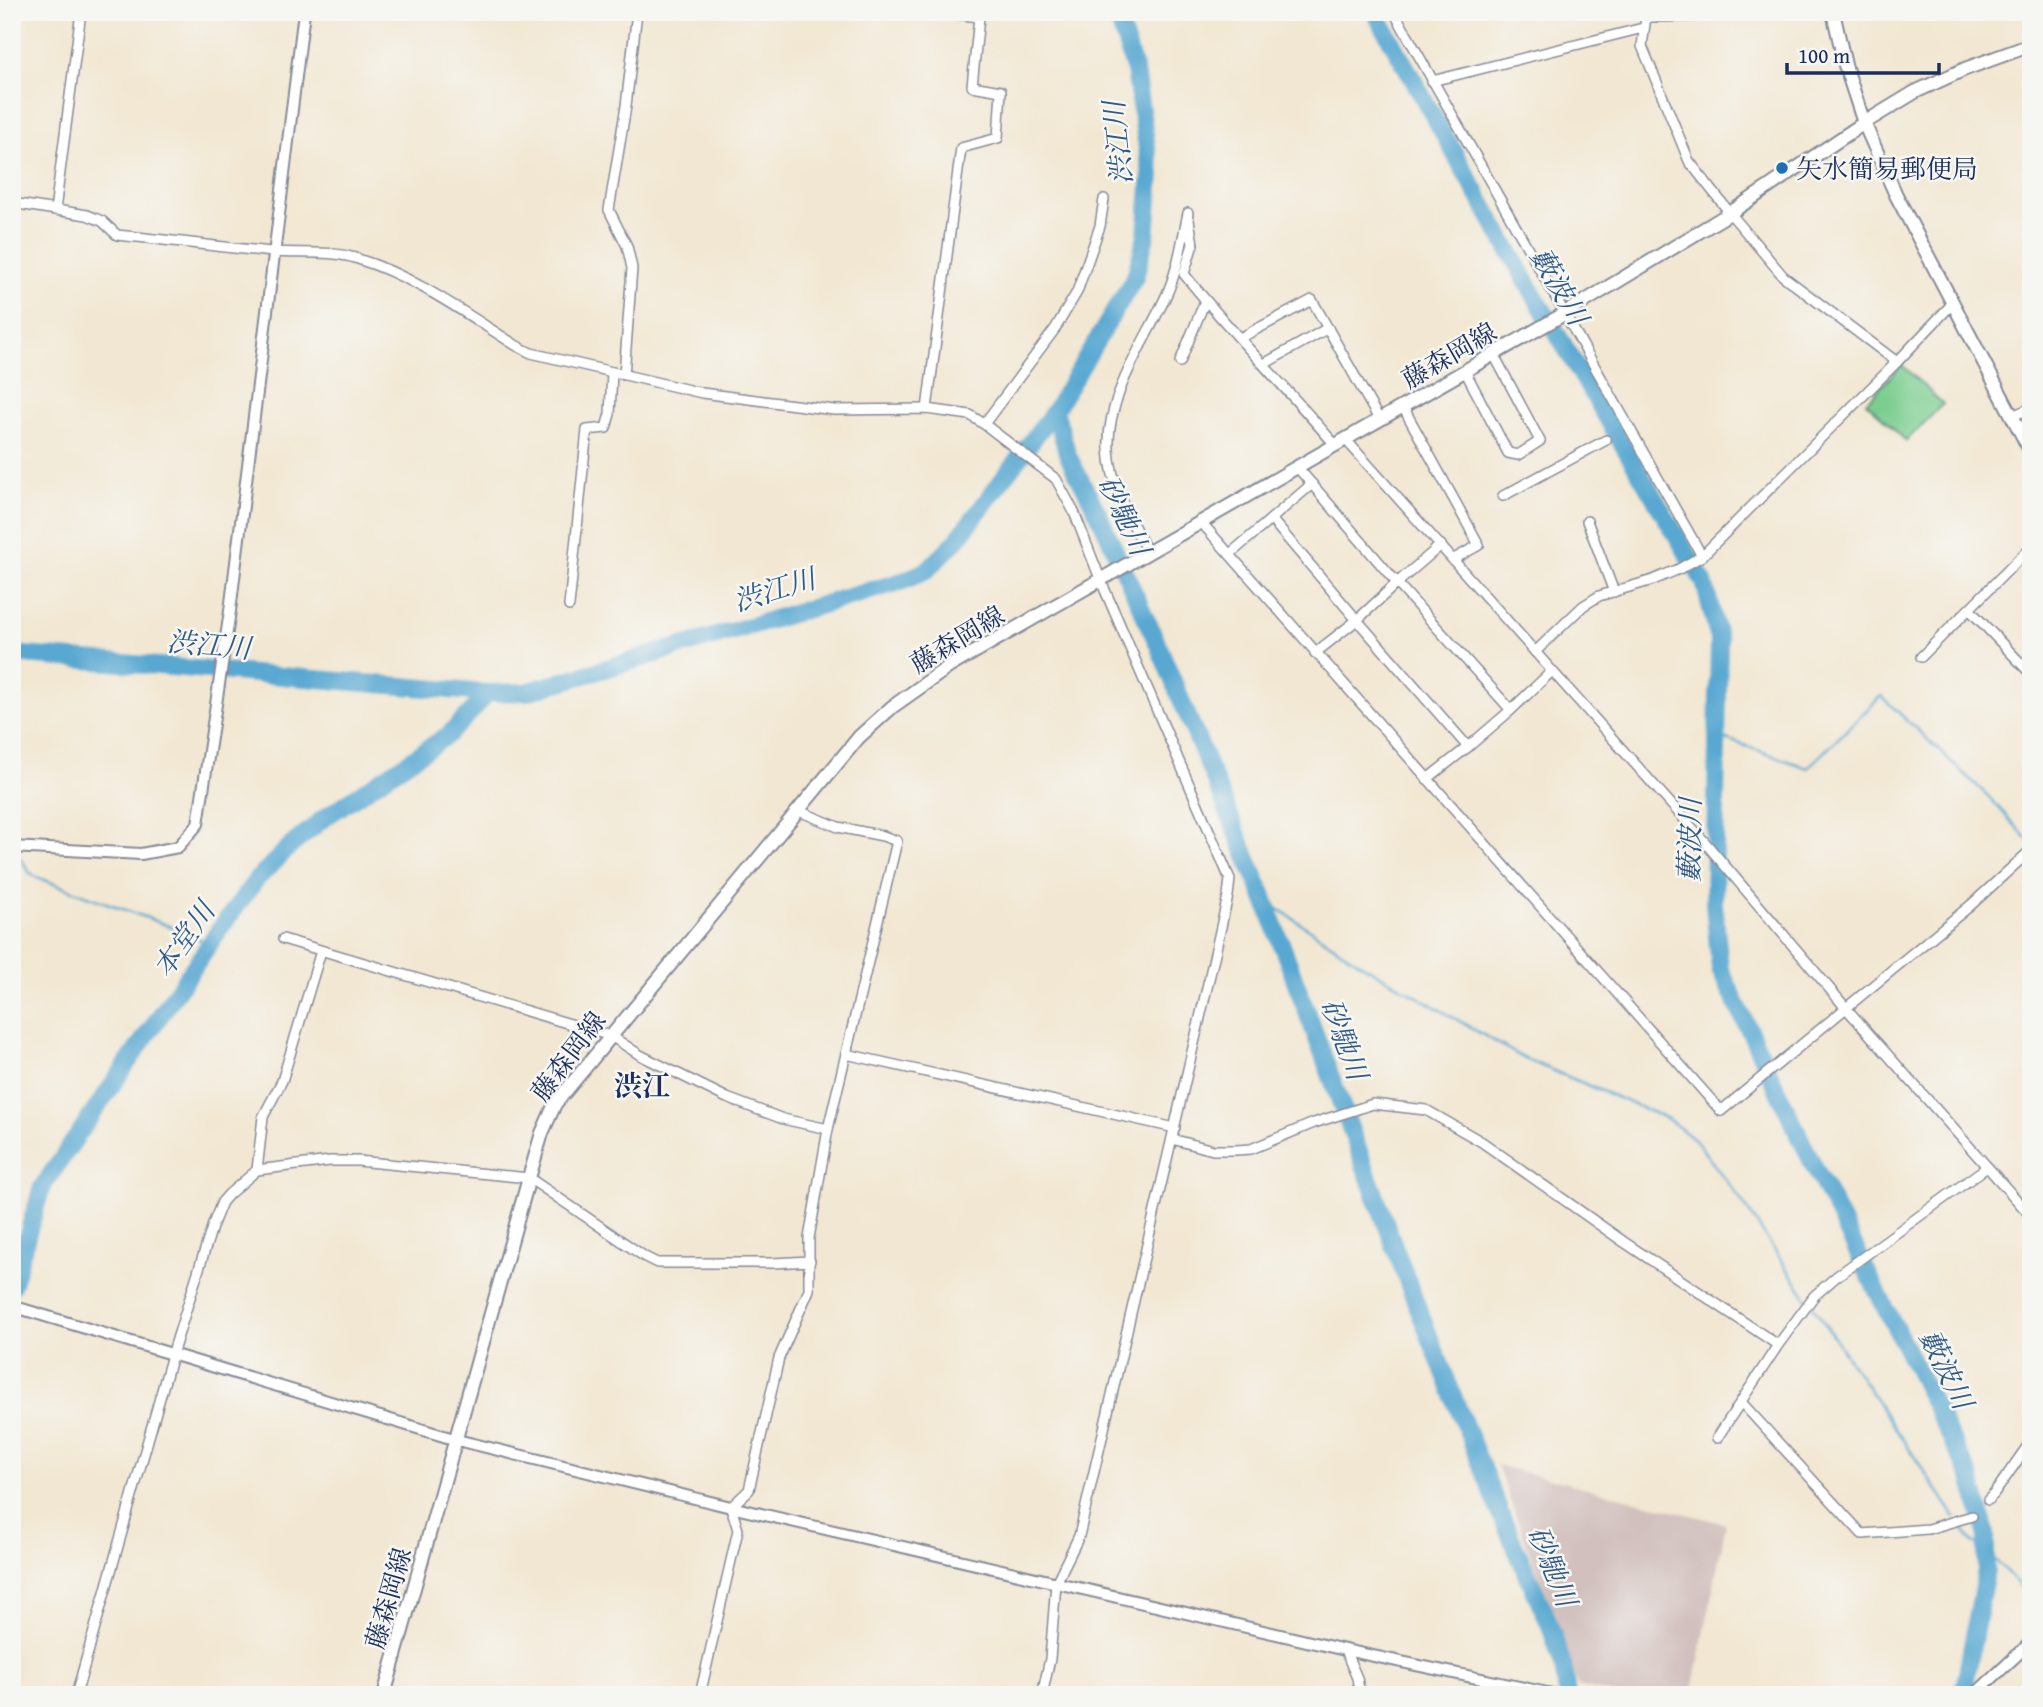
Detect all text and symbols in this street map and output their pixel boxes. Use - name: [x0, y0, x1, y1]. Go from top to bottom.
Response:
- scale bar: [1787, 32, 1940, 76]
- text: 100 m: [1798, 40, 1850, 71]
- water label: 渋江川: [1092, 96, 1142, 187]
- place label: 矢水簡易郵便局: [1796, 149, 1978, 188]
- marker: 矢水簡易郵便局: [1774, 160, 1790, 176]
- water label: 藪波川: [1521, 239, 1600, 335]
- street label: 藤森岡線: [1394, 312, 1504, 398]
- water label: 砂馳川: [1089, 468, 1163, 564]
- water label: 渋江川: [728, 556, 823, 621]
- street label: 藤森岡線: [902, 595, 1012, 683]
- water label: 渋江川: [165, 620, 256, 668]
- water label: 藪波川: [1668, 795, 1710, 882]
- water label: 本堂川: [142, 890, 226, 985]
- water label: 砂馳川: [1311, 993, 1380, 1088]
- street label: 藤森岡線: [521, 1003, 615, 1109]
- district label: 渋江: [614, 1065, 670, 1106]
- water label: 藪波川: [1910, 1322, 1985, 1418]
- water label: 砂馳川: [1518, 1519, 1589, 1615]
- street label: 藤森岡線: [355, 1543, 421, 1653]

